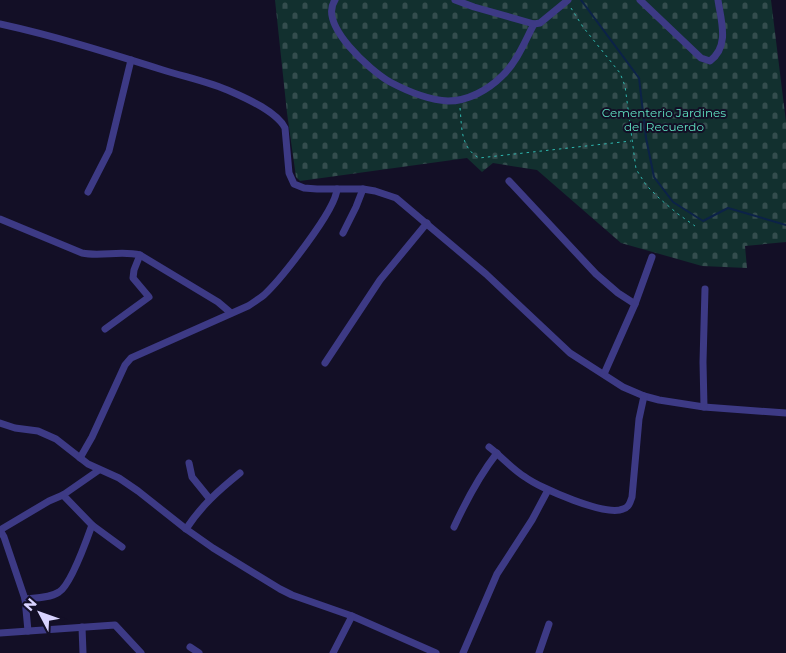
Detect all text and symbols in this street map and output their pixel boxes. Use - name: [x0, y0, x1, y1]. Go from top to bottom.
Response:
- park label: Cementerio Jardines del Recuerdo: [602, 105, 726, 134]
- north arrow: [15, 588, 65, 638]
- text: N: [20, 594, 41, 615]

